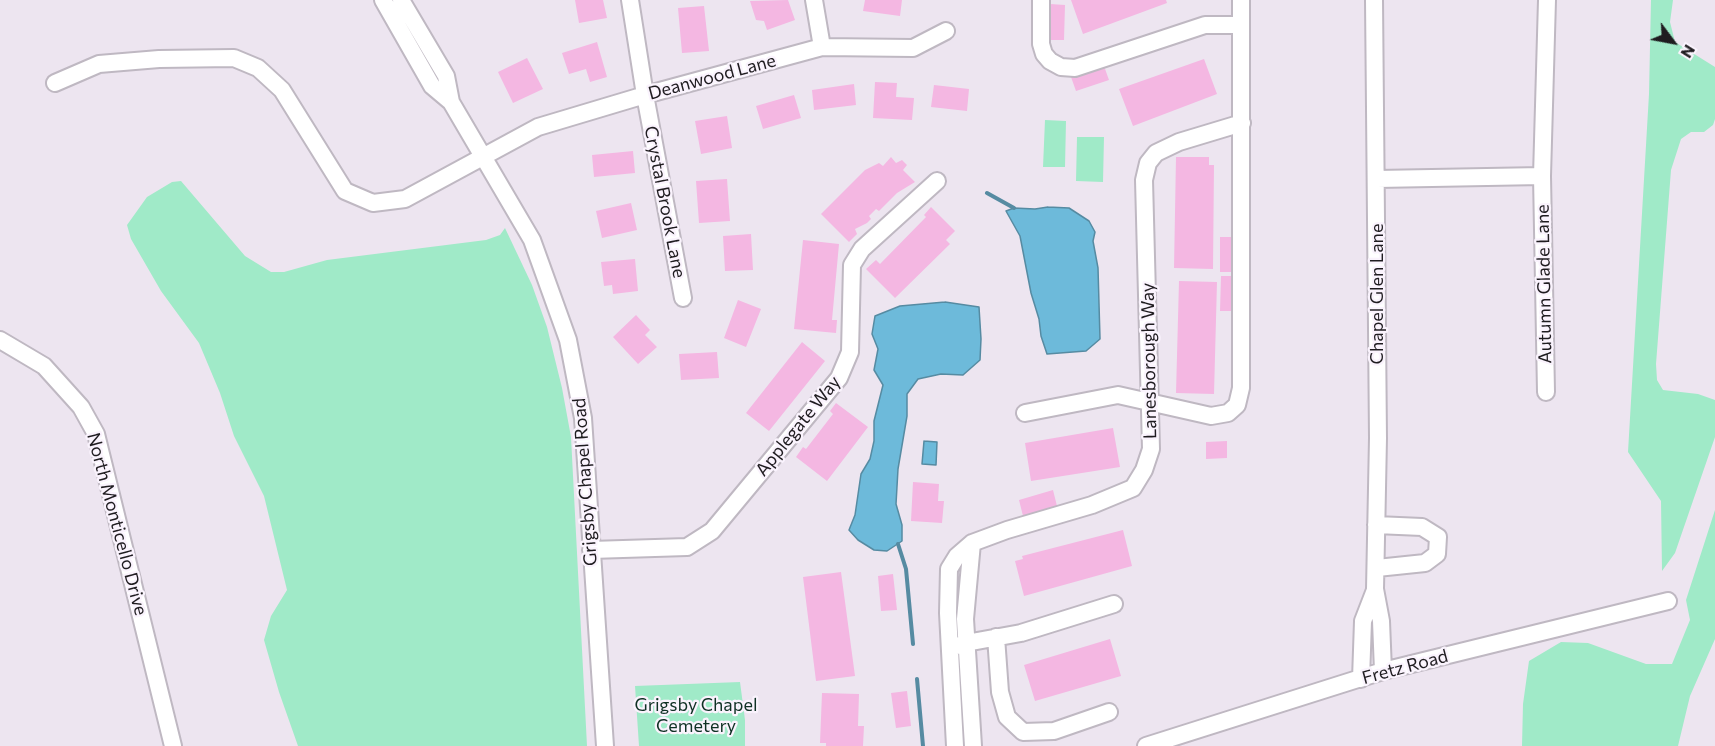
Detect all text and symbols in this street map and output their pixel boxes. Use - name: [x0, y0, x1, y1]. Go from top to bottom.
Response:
- north arrow: [1643, 12, 1703, 72]
- text: N: [1677, 42, 1700, 62]
- street label: Deanwood Lane: [646, 50, 778, 104]
- street label: Crystal Brook Lane: [640, 124, 690, 280]
- street label: Autumn Glade Lane: [1532, 204, 1556, 364]
- street label: Chapel Glen Lane: [1366, 224, 1388, 364]
- street label: Lanesborough Way: [1137, 283, 1161, 439]
- street label: Applegate Way: [751, 371, 845, 481]
- street label: Grigsby Chapel Road: [568, 397, 602, 567]
- street label: North Monticello Drive: [82, 430, 152, 618]
- street label: Fretz Road: [1360, 645, 1450, 689]
- park label: Grigsby Chapel Cemetery: [635, 694, 757, 736]

